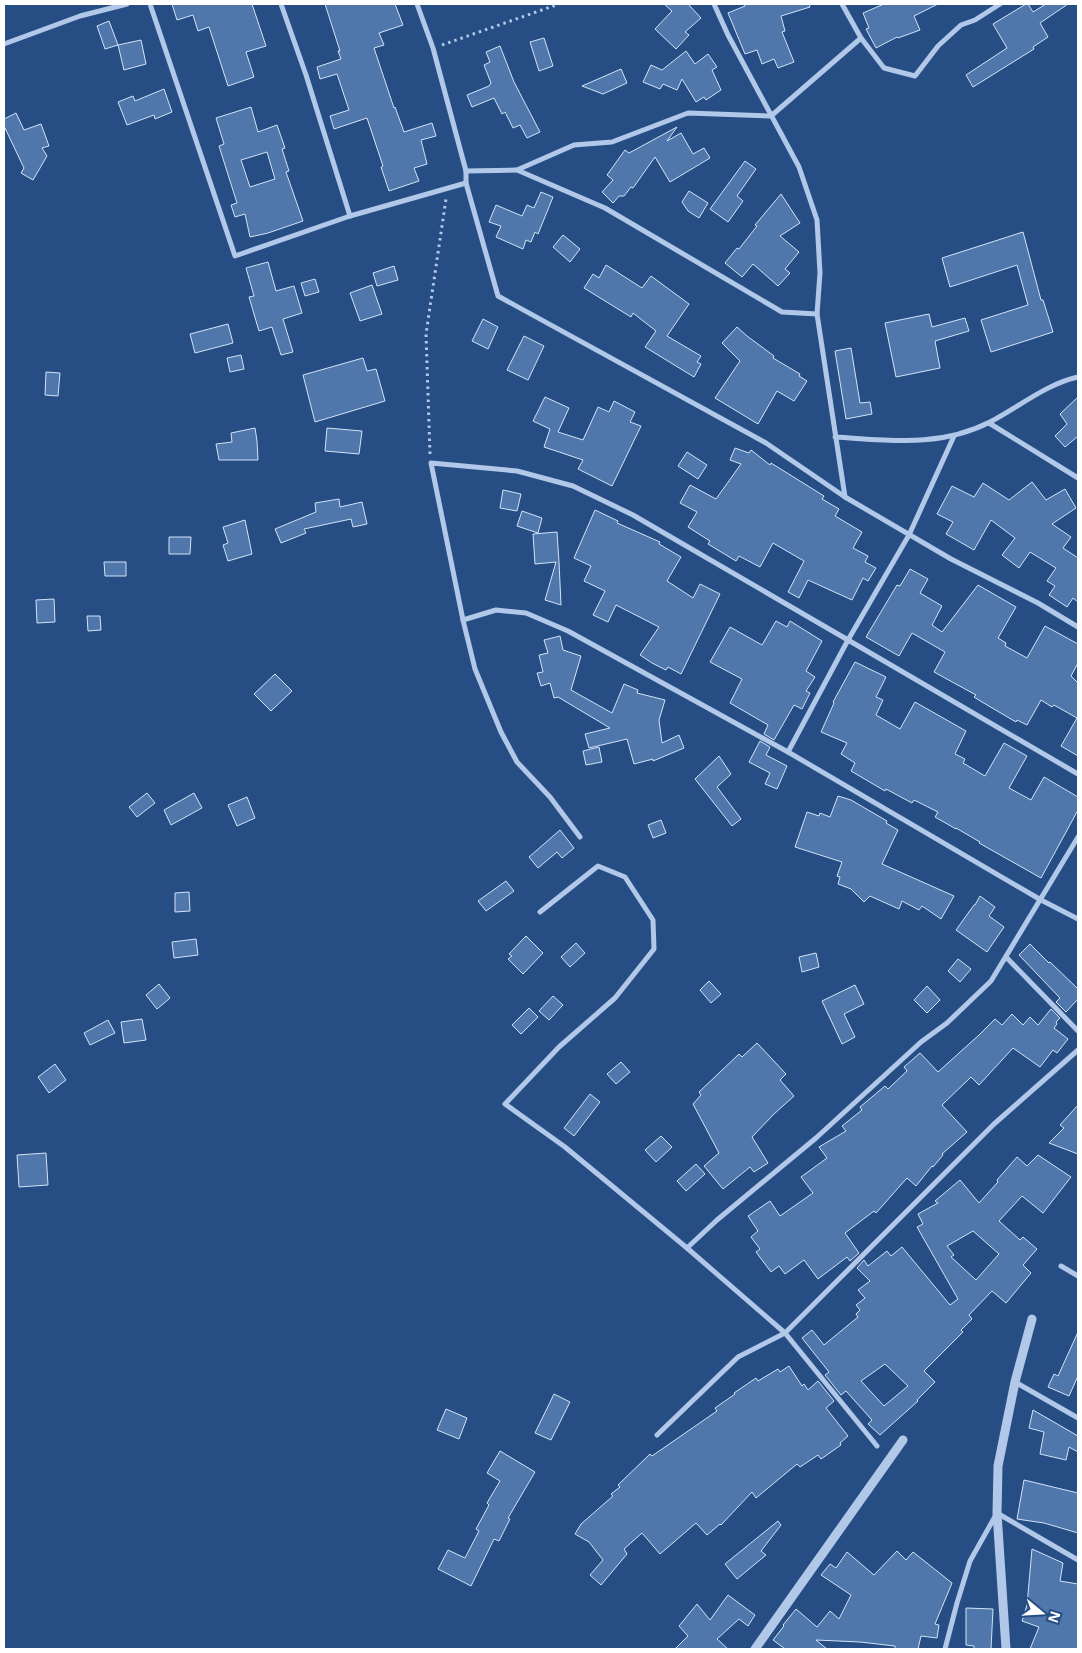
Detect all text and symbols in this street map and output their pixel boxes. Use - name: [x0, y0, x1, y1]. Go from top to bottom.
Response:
- north arrow: [1017, 1588, 1067, 1638]
- text: N: [1044, 1609, 1066, 1626]

